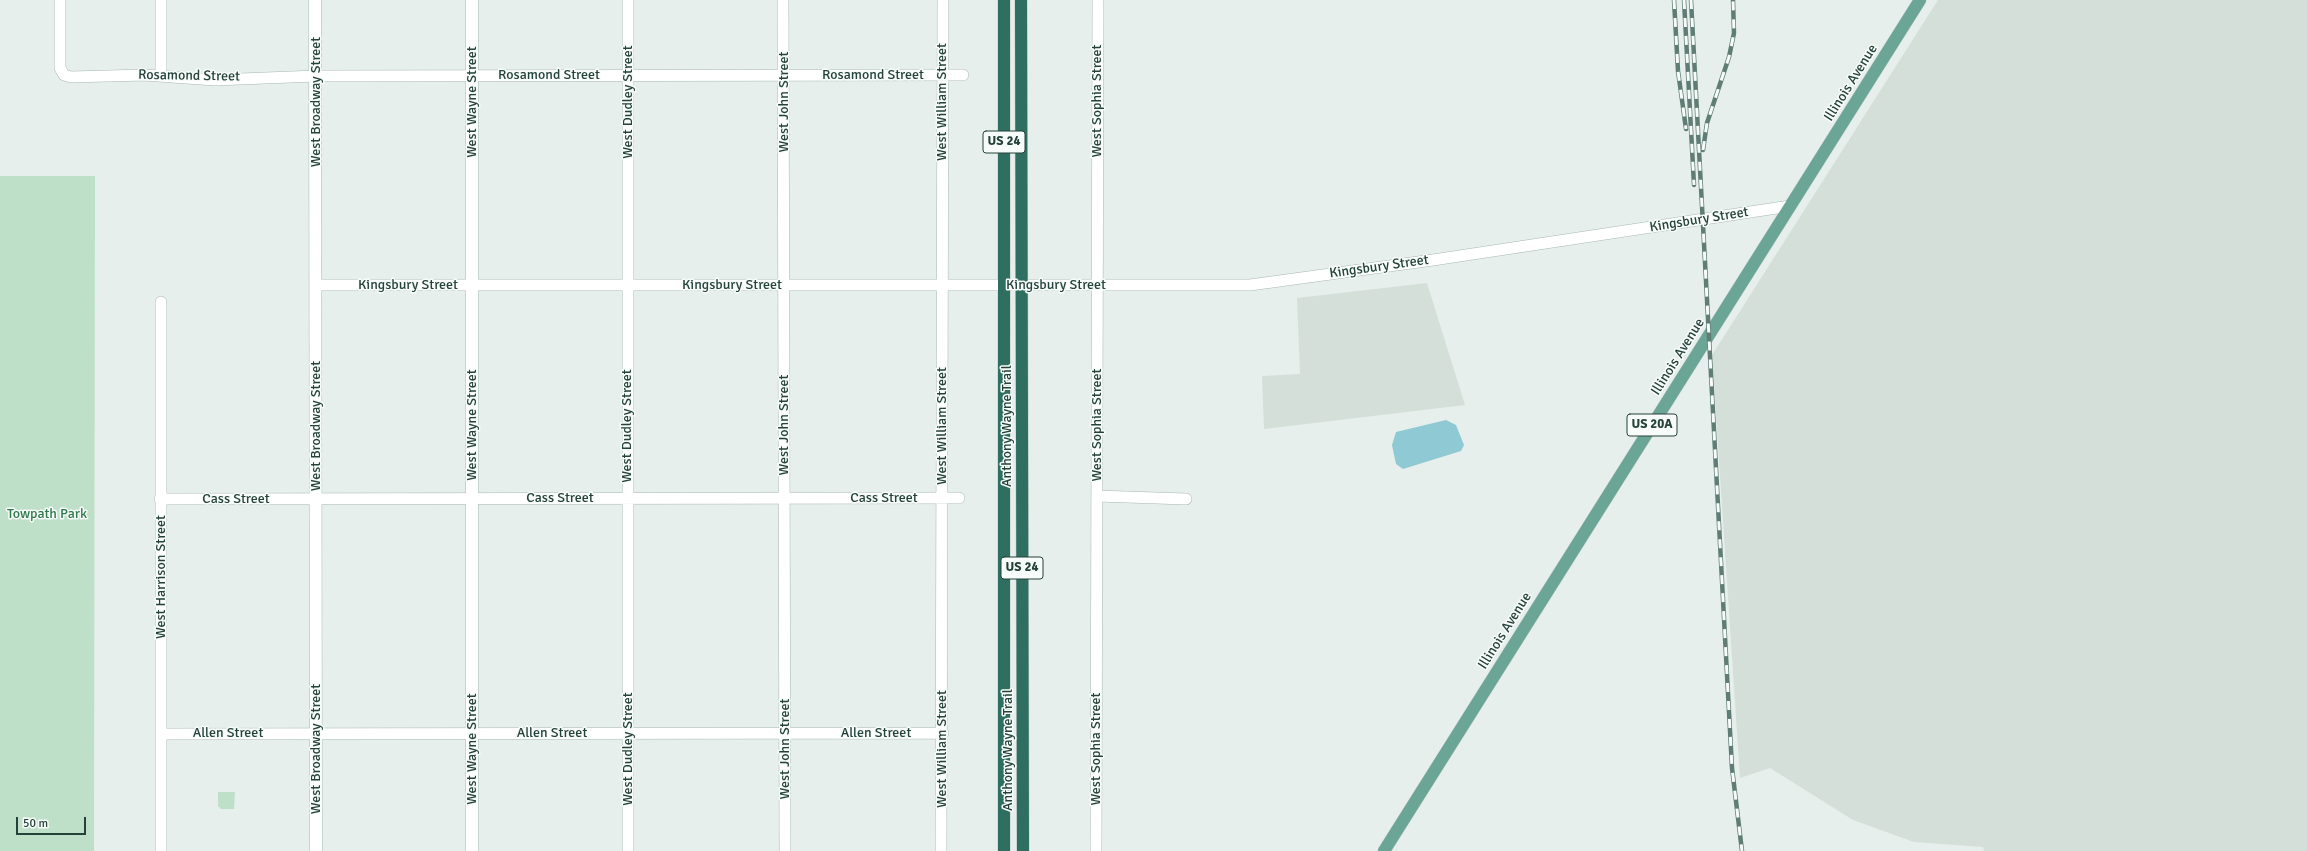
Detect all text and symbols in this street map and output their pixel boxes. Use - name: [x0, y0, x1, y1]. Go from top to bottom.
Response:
- street label: West Broadway Street: [308, 37, 324, 167]
- street label: Illinois Avenue: [1821, 41, 1881, 125]
- street label: West William Street: [934, 43, 950, 161]
- street label: West Sophia Street: [1089, 44, 1105, 158]
- street label: West Dudley Street: [620, 45, 636, 159]
- street label: West Wayne Street: [464, 46, 480, 158]
- street label: West John Street: [776, 52, 792, 152]
- street label: Rosamond Street: [138, 67, 240, 85]
- street label: Rosamond Street: [498, 67, 600, 83]
- street label: Rosamond Street: [822, 67, 924, 83]
- road number: US 24: [983, 131, 1025, 153]
- street label: Kingsbury Street: [1648, 204, 1750, 236]
- street label: Kingsbury Street: [1328, 252, 1430, 282]
- street label: Kingsbury Street: [358, 277, 458, 293]
- street label: Kingsbury Street: [682, 277, 782, 293]
- street label: Kingsbury Street: [1006, 277, 1106, 293]
- street label: Illinois Avenue: [1648, 315, 1708, 399]
- street label: West Broadway Street: [308, 361, 324, 491]
- street label: Anthony Wayne Trail: [999, 365, 1015, 487]
- street label: West William Street: [934, 367, 950, 485]
- street label: West Sophia Street: [1089, 368, 1105, 482]
- street label: West Wayne Street: [464, 369, 480, 481]
- street label: West Dudley Street: [619, 369, 635, 483]
- street label: West John Street: [776, 375, 792, 475]
- road number: US 20A: [1627, 414, 1677, 436]
- street label: Cass Street: [526, 490, 594, 506]
- street label: Cass Street: [850, 490, 918, 506]
- street label: Cass Street: [202, 491, 270, 507]
- park label: Towpath Park: [7, 506, 87, 522]
- street label: West Harrison Street: [153, 515, 169, 639]
- road number: US 24: [1001, 557, 1043, 579]
- street label: Illinois Avenue: [1475, 589, 1535, 673]
- street label: West Broadway Street: [308, 684, 324, 814]
- street label: Anthony Wayne Trail: [1000, 689, 1016, 811]
- street label: West William Street: [934, 690, 950, 808]
- street label: West Dudley Street: [620, 692, 636, 806]
- street label: West Sophia Street: [1088, 692, 1104, 806]
- street label: West Wayne Street: [464, 693, 480, 805]
- street label: West John Street: [777, 699, 793, 799]
- street label: Allen Street: [193, 725, 263, 741]
- street label: Allen Street: [517, 725, 587, 741]
- street label: Allen Street: [841, 725, 911, 741]
- scale bar: [18, 809, 88, 835]
- text: 50 m: [23, 816, 48, 831]

